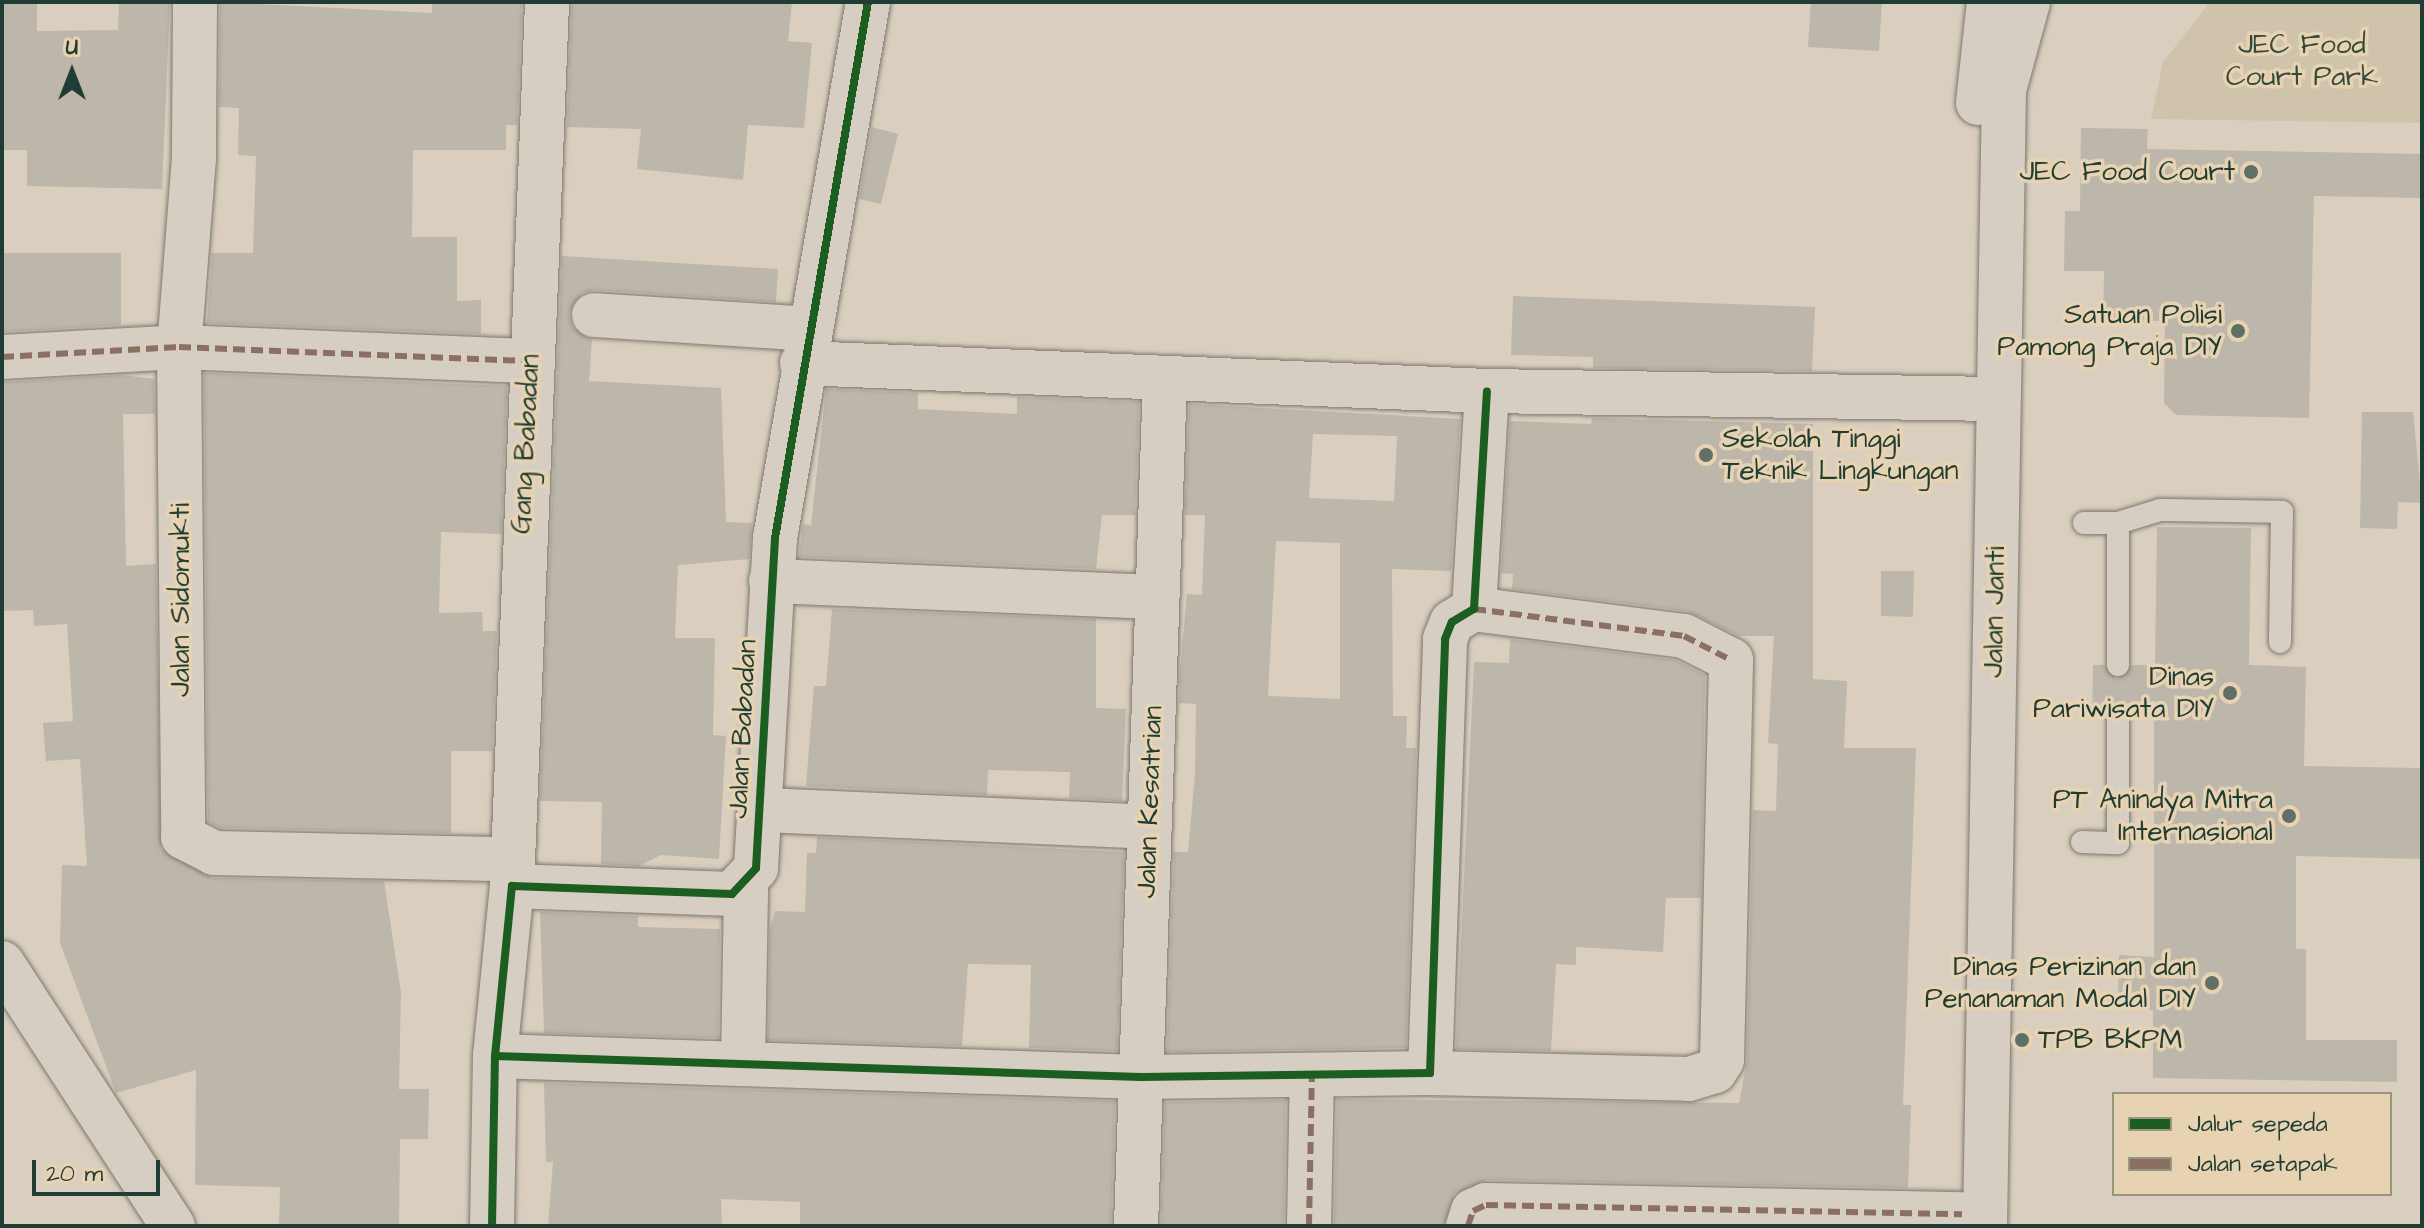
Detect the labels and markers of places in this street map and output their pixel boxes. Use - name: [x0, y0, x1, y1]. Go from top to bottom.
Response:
- place label: JEC Food Court: [2020, 155, 2235, 189]
- marker: JEC Food Court: [2242, 163, 2260, 181]
- place label: Satuan Polisi Pamong Praja DIY: [1997, 298, 2222, 364]
- marker: Satuan Polisi Pamong Praja DIY: [2229, 322, 2247, 340]
- place label: Sekolah Tinggi Teknik Lingkungan: [1722, 422, 1959, 488]
- marker: Sekolah Tinggi Teknik Lingkungan: [1697, 446, 1715, 464]
- place label: Dinas Pariwisata DIY: [2033, 660, 2214, 726]
- marker: Dinas Pariwisata DIY: [2221, 684, 2239, 702]
- place label: PT Anindya Mitra Internasional: [2053, 783, 2273, 849]
- marker: PT Anindya Mitra Internasional: [2280, 807, 2298, 825]
- place label: Dinas Perizinan dan Penanaman Modal DIY: [1925, 950, 2196, 1016]
- marker: Dinas Perizinan dan Penanaman Modal DIY: [2203, 974, 2221, 992]
- place label: TPB BKPM: [2038, 1023, 2182, 1057]
- marker: TPB BKPM: [2013, 1031, 2031, 1049]

